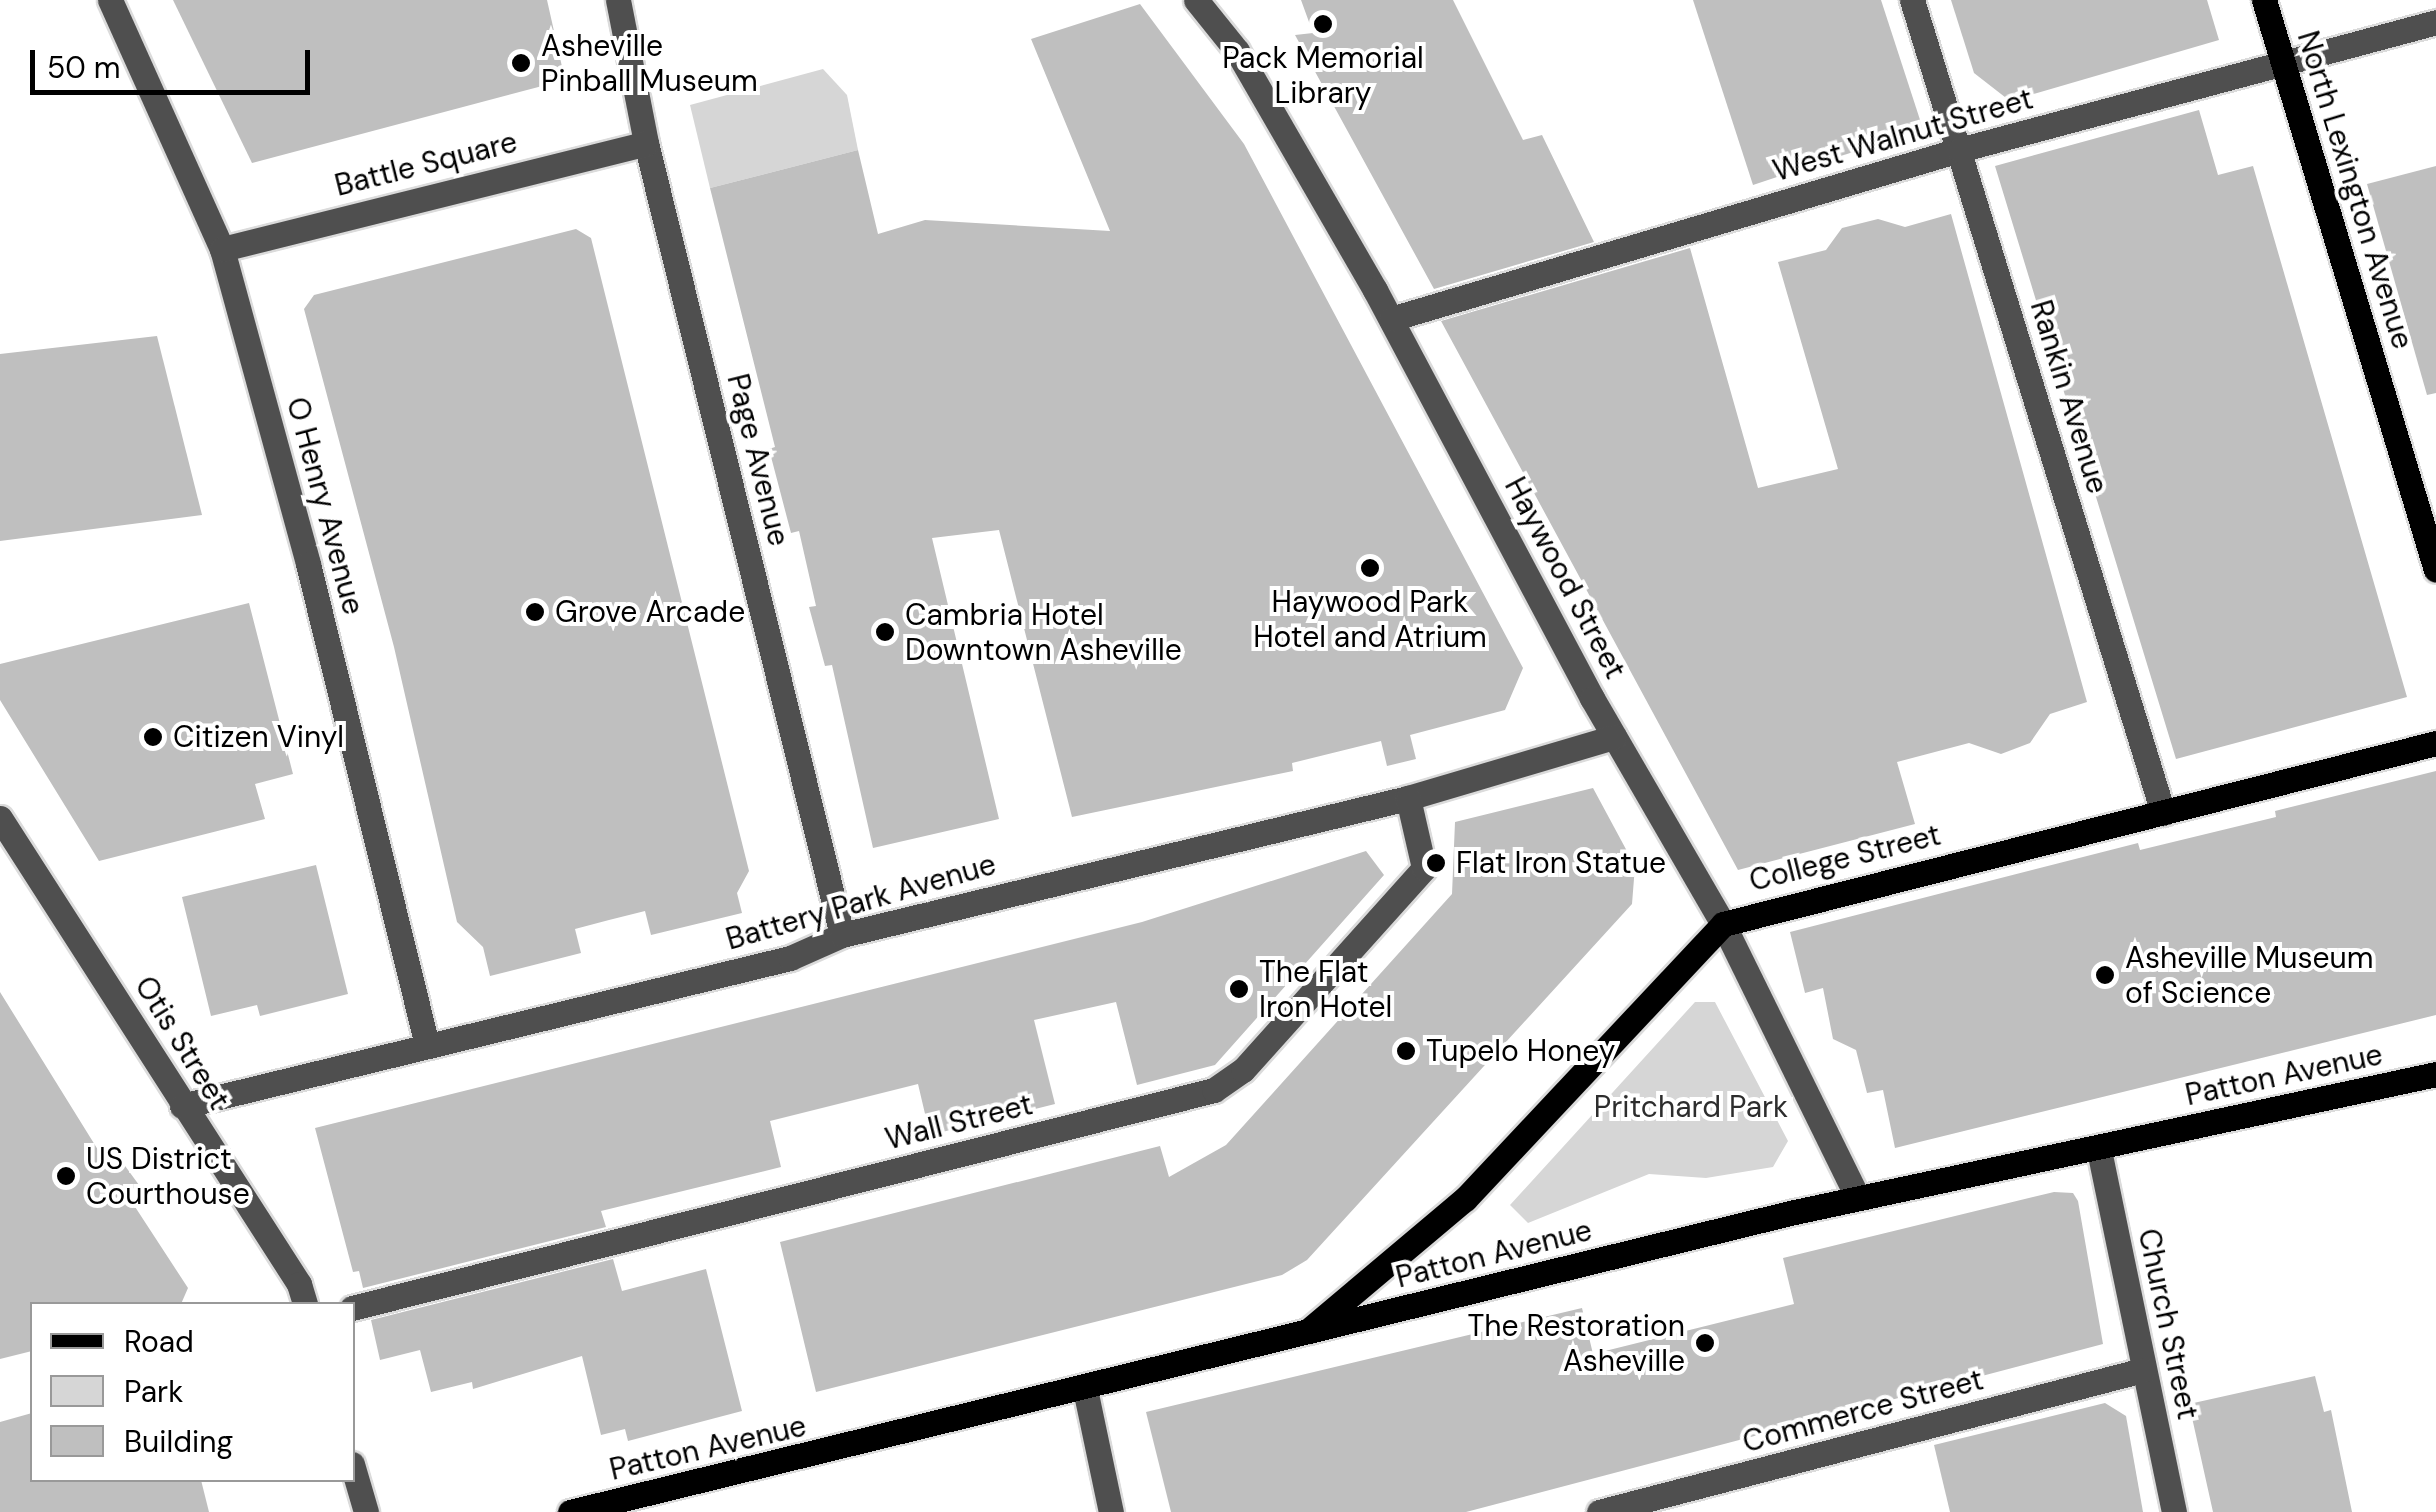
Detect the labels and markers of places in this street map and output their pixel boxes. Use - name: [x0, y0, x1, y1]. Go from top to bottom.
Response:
- marker: Pack Memorial Library: [1312, 13, 1334, 35]
- place label: Asheville Pinball Museum: [541, 28, 758, 98]
- place label: Pack Memorial Library: [1222, 40, 1424, 110]
- marker: Asheville Pinball Museum: [510, 52, 532, 74]
- marker: Haywood Park Hotel and Atrium: [1359, 557, 1381, 579]
- place label: Haywood Park Hotel and Atrium: [1253, 584, 1487, 654]
- place label: Grove Arcade: [555, 594, 745, 630]
- place label: Cambria Hotel Downtown Asheville: [905, 597, 1182, 668]
- marker: Grove Arcade: [524, 601, 546, 623]
- marker: Cambria Hotel Downtown Asheville: [874, 621, 896, 643]
- place label: Citizen Vinyl: [173, 719, 344, 755]
- marker: Citizen Vinyl: [142, 726, 164, 748]
- place label: Flat Iron Statue: [1456, 845, 1666, 881]
- marker: Flat Iron Statue: [1425, 852, 1447, 874]
- place label: Asheville Museum of Science: [2125, 940, 2374, 1010]
- place label: The Flat Iron Hotel: [1259, 954, 1392, 1024]
- marker: Asheville Museum of Science: [2094, 964, 2116, 986]
- marker: The Flat Iron Hotel: [1228, 978, 1250, 1000]
- place label: Tupelo Honey: [1426, 1033, 1615, 1069]
- marker: Tupelo Honey: [1395, 1040, 1417, 1062]
- place label: US District Courthouse: [86, 1141, 250, 1212]
- marker: US District Courthouse: [55, 1165, 77, 1187]
- place label: The Restoration Asheville: [1467, 1308, 1685, 1378]
- marker: The Restoration Asheville: [1694, 1332, 1716, 1354]

